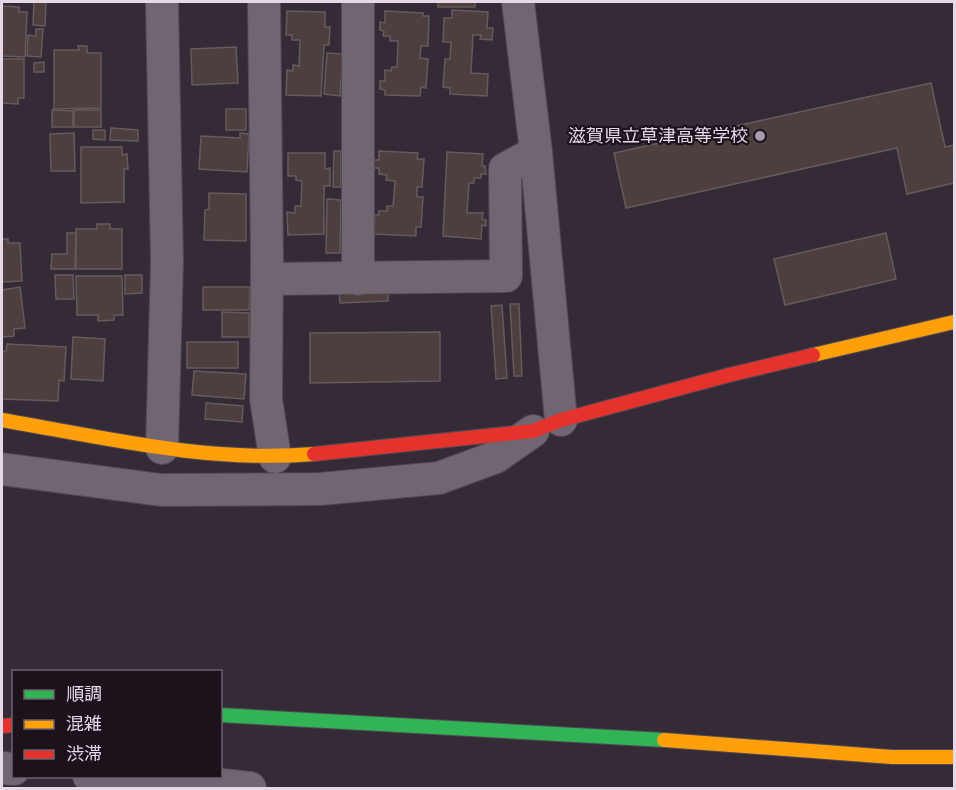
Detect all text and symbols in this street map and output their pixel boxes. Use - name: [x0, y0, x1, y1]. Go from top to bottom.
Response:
- place label: 滋賀県立草津高等学校: [568, 123, 748, 147]
- marker: 滋賀県立草津高等学校: [753, 129, 767, 143]
- legend: [12, 670, 222, 778]
- text: 順調: [66, 681, 102, 705]
- text: 混雑: [66, 711, 102, 735]
- text: 渋滞: [66, 741, 102, 765]

